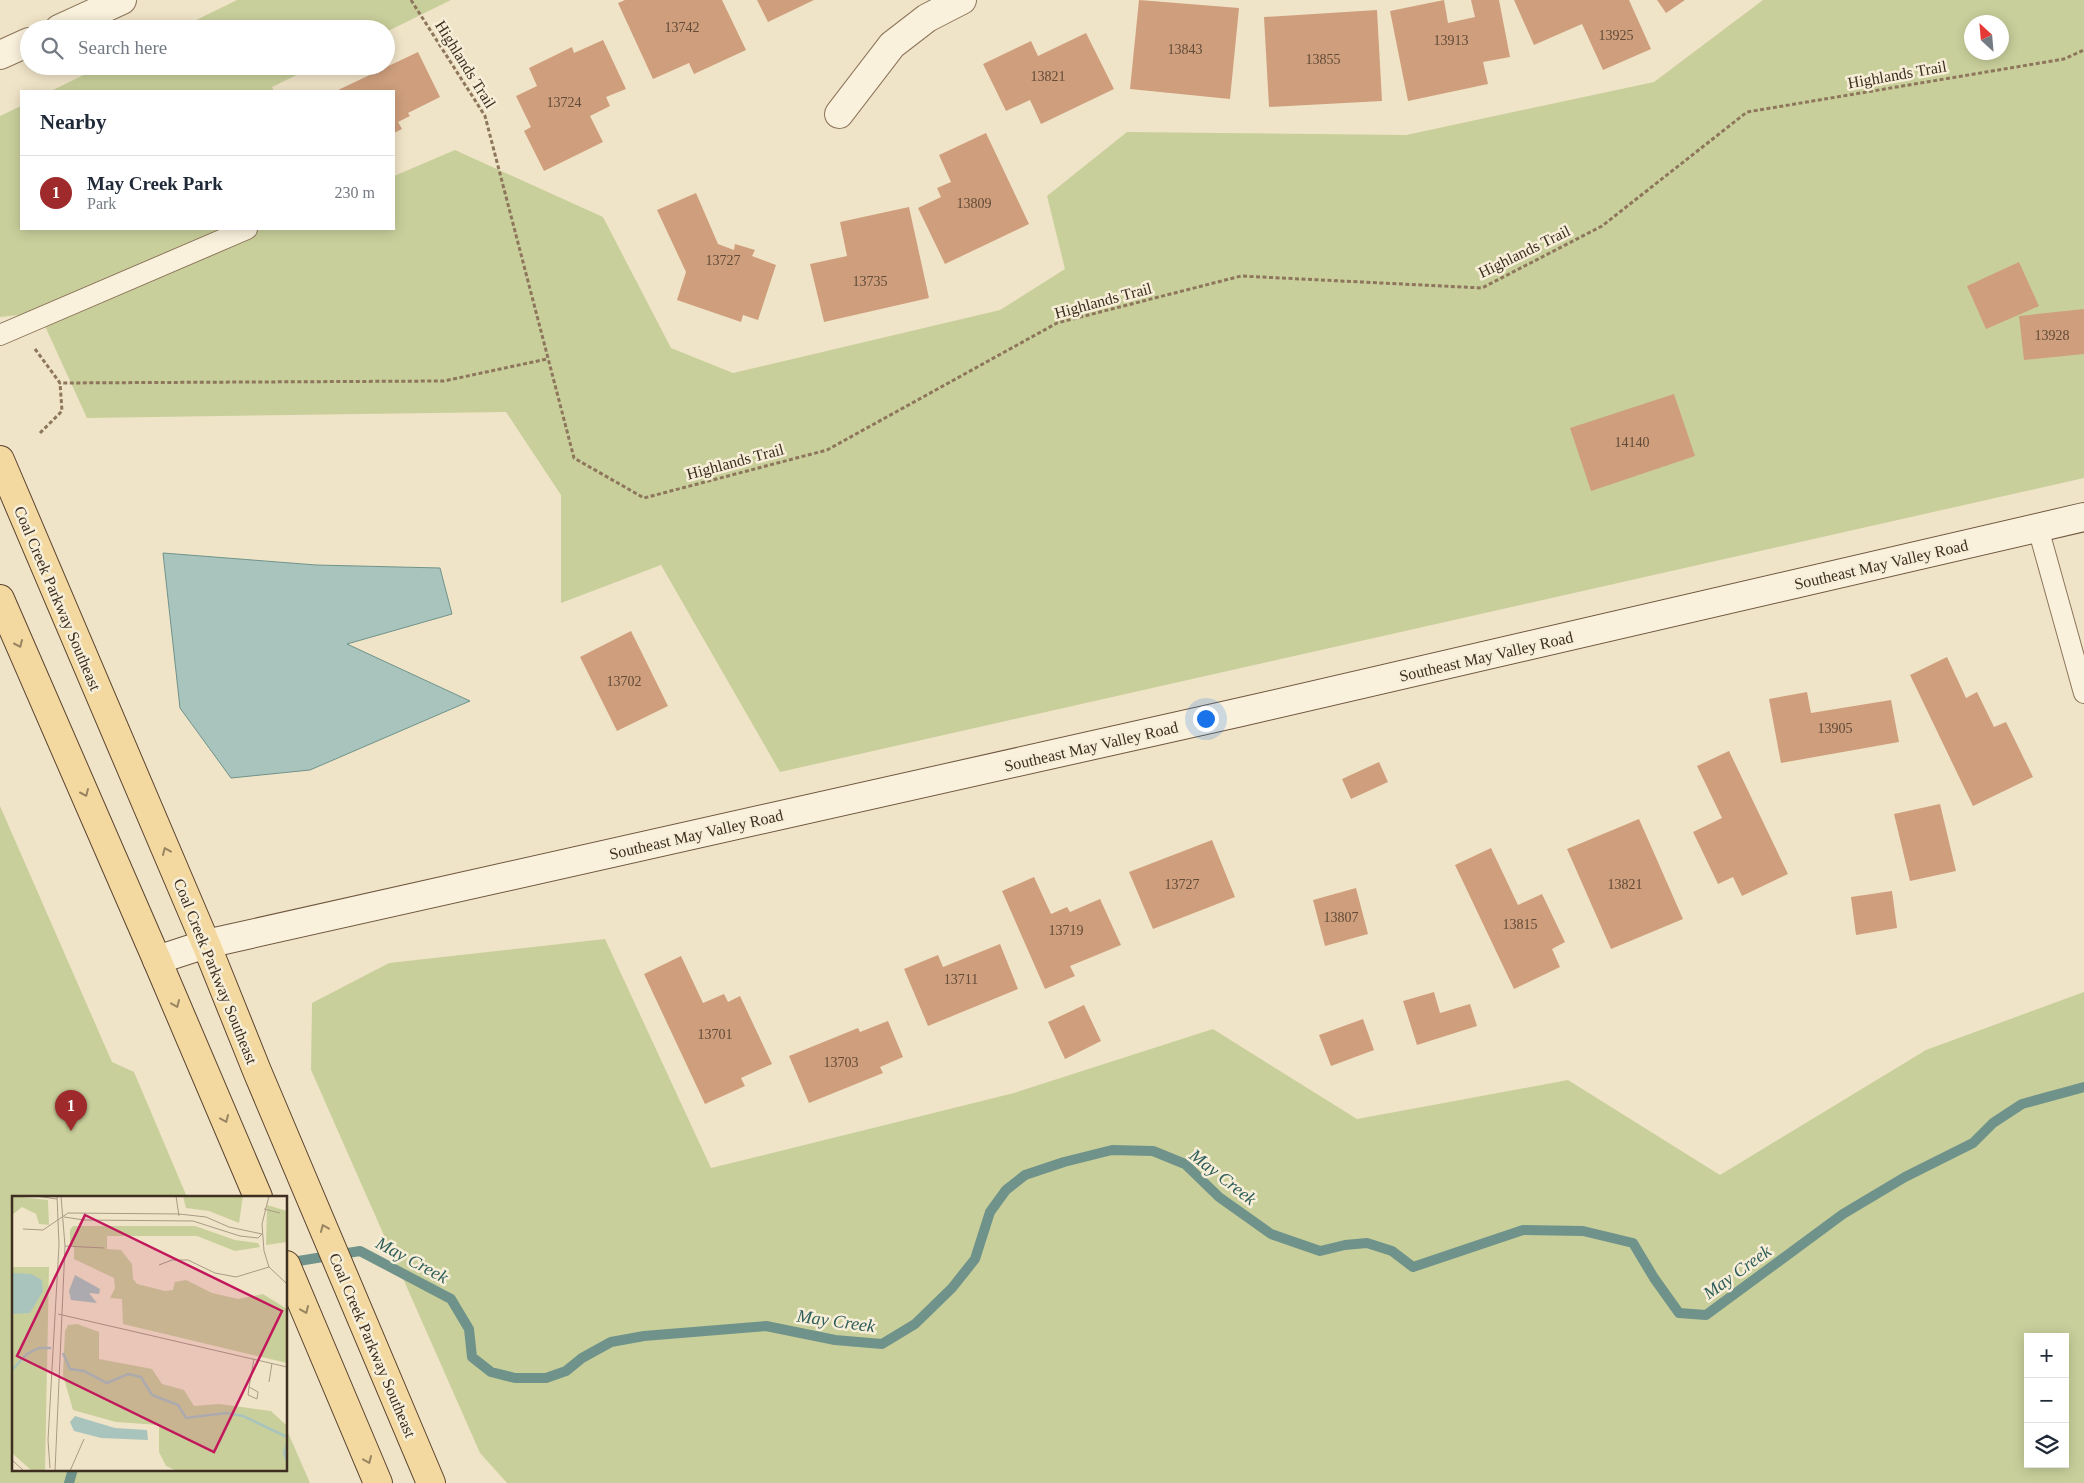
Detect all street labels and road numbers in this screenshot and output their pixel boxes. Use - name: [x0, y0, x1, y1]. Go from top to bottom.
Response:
- street label: Highlands Trail: [431, 17, 500, 112]
- street label: Highlands Trail: [1846, 57, 1949, 93]
- street label: Highlands Trail: [1476, 222, 1574, 282]
- street label: Highlands Trail: [1053, 279, 1154, 323]
- street label: Highlands Trail: [685, 440, 786, 484]
- street label: Coal Creek Parkway Southeast: [10, 503, 104, 694]
- street label: Southeast May Valley Road: [1793, 536, 1970, 594]
- street label: Southeast May Valley Road: [1398, 628, 1575, 686]
- street label: Southeast May Valley Road: [1003, 718, 1180, 776]
- street label: Southeast May Valley Road: [608, 806, 785, 864]
- street label: Coal Creek Parkway Southeast: [170, 876, 261, 1067]
- street label: Coal Creek Parkway Southeast: [325, 1250, 419, 1441]

